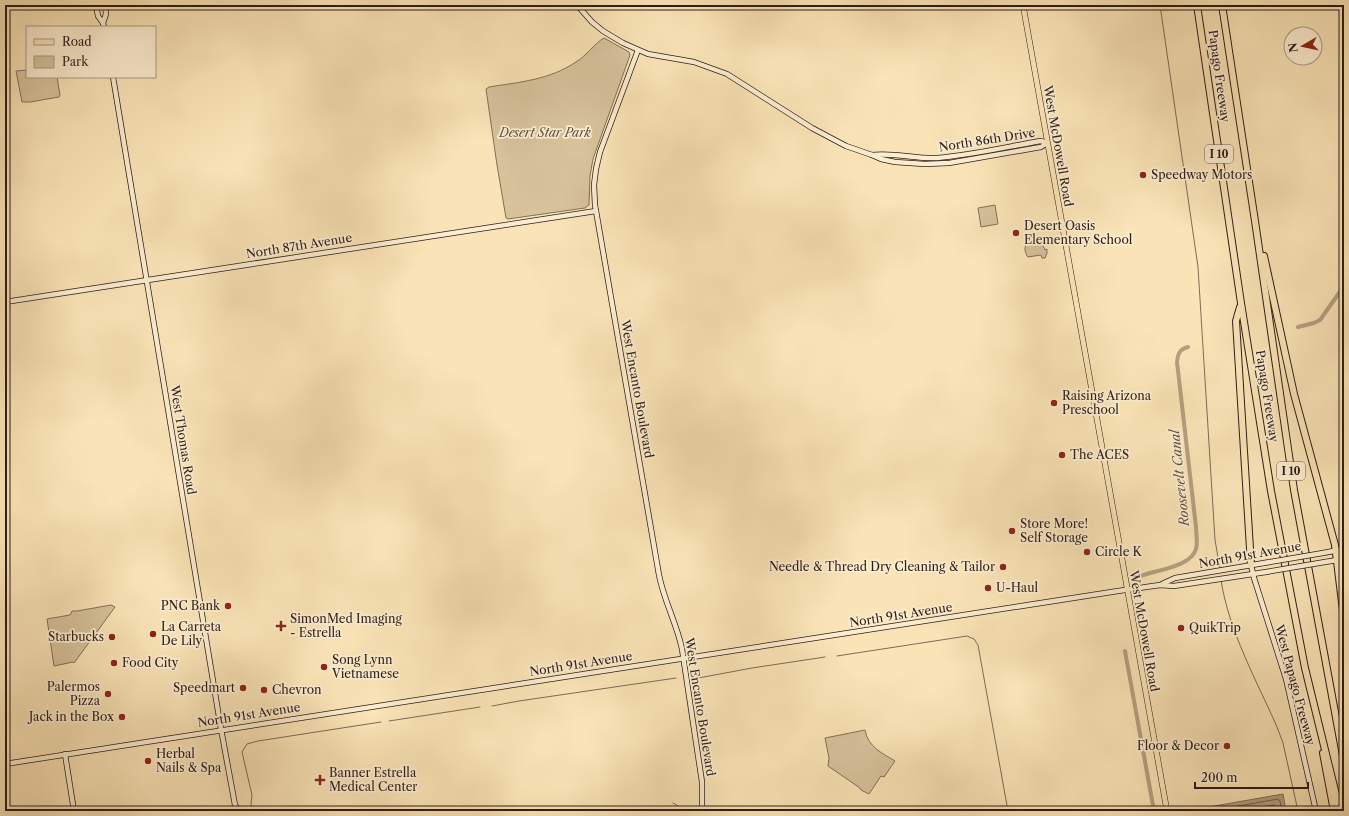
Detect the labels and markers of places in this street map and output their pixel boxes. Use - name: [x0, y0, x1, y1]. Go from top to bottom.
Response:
- place label: Speedway Motors: [1151, 167, 1252, 182]
- marker: Speedway Motors: [1138, 170, 1148, 180]
- place label: Desert Oasis Elementary School: [1024, 218, 1133, 247]
- marker: Desert Oasis Elementary School: [1011, 228, 1021, 238]
- place label: Raising Arizona Preschool: [1062, 388, 1152, 417]
- marker: Raising Arizona Preschool: [1049, 398, 1059, 408]
- place label: The ACES: [1070, 447, 1129, 462]
- marker: The ACES: [1057, 450, 1067, 460]
- place label: Store More! Self Storage: [1020, 516, 1088, 545]
- marker: Store More! Self Storage: [1007, 526, 1017, 536]
- place label: Circle K: [1095, 544, 1143, 559]
- marker: Circle K: [1082, 547, 1092, 557]
- place label: Needle & Thread Dry Cleaning & Tailor: [769, 559, 995, 574]
- marker: Needle & Thread Dry Cleaning & Tailor: [998, 562, 1008, 572]
- place label: U-Haul: [996, 580, 1039, 595]
- marker: U-Haul: [983, 583, 993, 593]
- place label: PNC Bank: [161, 598, 221, 613]
- marker: PNC Bank: [223, 601, 233, 611]
- place label: SimonMed Imaging - Estrella: [290, 611, 402, 640]
- place label: La Carreta De Lily: [161, 619, 222, 648]
- marker: SimonMed Imaging - Estrella: [275, 620, 287, 632]
- place label: QuikTrip: [1189, 620, 1241, 635]
- marker: QuikTrip: [1176, 623, 1186, 633]
- place label: Starbucks: [48, 629, 104, 644]
- marker: La Carreta De Lily: [148, 629, 158, 639]
- marker: Starbucks: [107, 632, 117, 642]
- place label: Song Lynn Vietnamese: [331, 652, 399, 681]
- place label: Food City: [122, 655, 179, 670]
- marker: Food City: [109, 658, 119, 668]
- marker: Song Lynn Vietnamese: [319, 662, 329, 672]
- place label: Palermos Pizza: [47, 679, 101, 708]
- place label: Speedmart: [173, 680, 236, 695]
- place label: Chevron: [272, 682, 322, 697]
- marker: Speedmart: [238, 683, 248, 693]
- marker: Chevron: [259, 685, 269, 695]
- marker: Palermos Pizza: [103, 689, 113, 699]
- place label: Jack in the Box: [27, 709, 114, 724]
- marker: Jack in the Box: [117, 712, 127, 722]
- place label: Floor & Decor: [1137, 738, 1219, 753]
- marker: Floor & Decor: [1222, 741, 1232, 751]
- place label: Herbal Nails & Spa: [156, 746, 222, 775]
- marker: Herbal Nails & Spa: [143, 756, 153, 766]
- place label: Banner Estrella Medical Center: [329, 765, 417, 794]
- marker: Banner Estrella Medical Center: [314, 774, 326, 786]

